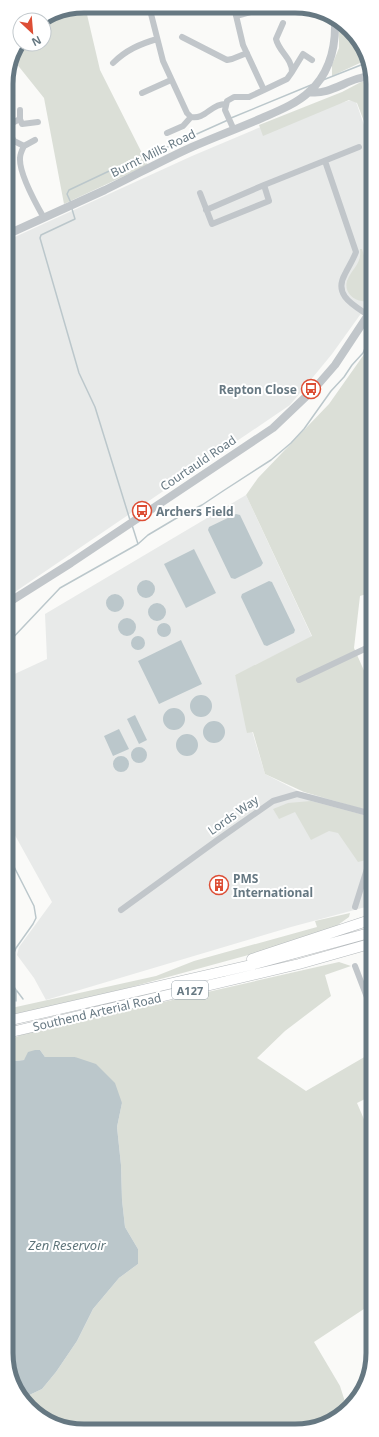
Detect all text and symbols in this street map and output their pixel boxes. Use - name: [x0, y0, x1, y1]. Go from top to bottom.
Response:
- north arrow: [12, 12, 52, 52]
- text: N: [29, 33, 44, 50]
- street label: Burnt Mills Road: [108, 125, 198, 181]
- bus stop icon: Repton Close: [300, 378, 322, 400]
- place label: Repton Close: [219, 381, 297, 398]
- street label: Courtauld Road: [157, 431, 239, 495]
- bus stop icon: Archers Field: [131, 500, 153, 522]
- place label: Archers Field: [156, 503, 234, 520]
- street label: Lords Way: [204, 791, 262, 839]
- place label: PMS International: [233, 870, 313, 901]
- building icon: PMS International: [208, 874, 230, 896]
- road number: A127: [172, 981, 208, 999]
- street label: Southend Arterial Road: [31, 989, 163, 1035]
- water label: Zen Reservoir: [27, 1236, 107, 1254]

